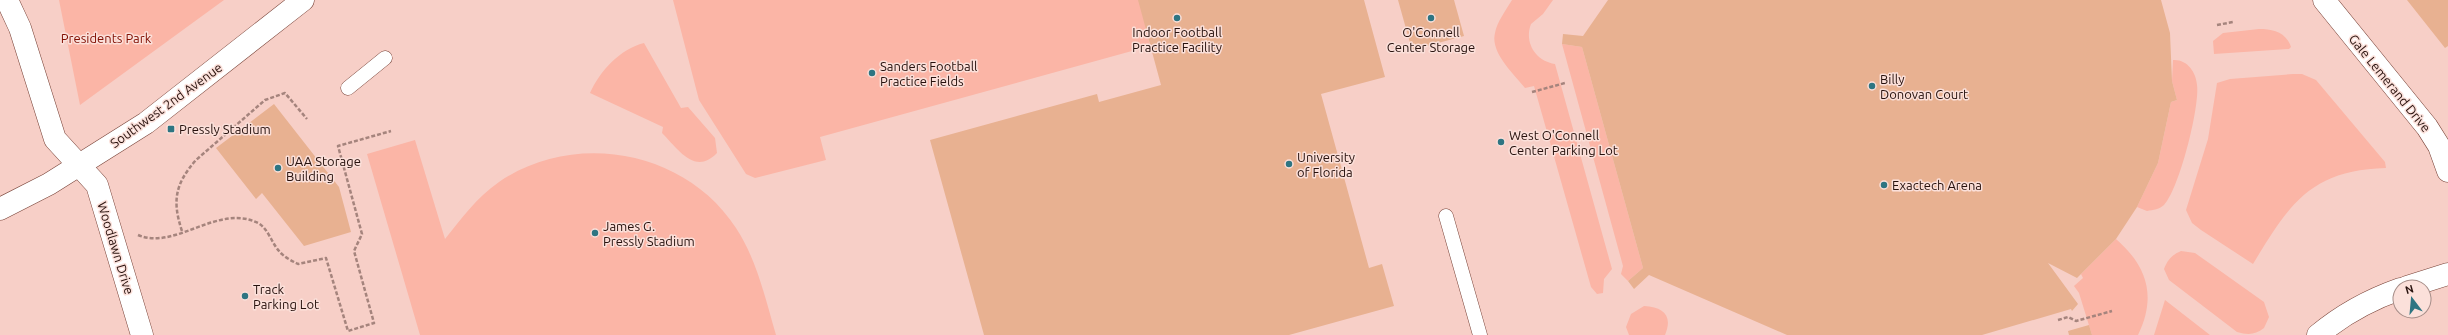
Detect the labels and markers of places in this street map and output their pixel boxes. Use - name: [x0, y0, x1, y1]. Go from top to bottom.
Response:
- marker: Indoor Football Practice Facility: [1172, 13, 1182, 23]
- marker: O'Connell Center Storage: [1426, 13, 1436, 23]
- place label: Indoor Football Practice Facility: [1132, 25, 1222, 54]
- place label: O'Connell Center Storage: [1387, 25, 1475, 54]
- place label: Sanders Football Practice Fields: [880, 59, 978, 88]
- marker: Sanders Football Practice Fields: [867, 68, 877, 78]
- place label: Billy Donovan Court: [1880, 72, 1968, 101]
- marker: Billy Donovan Court: [1867, 81, 1877, 91]
- place label: Pressly Stadium: [179, 122, 271, 136]
- marker: Pressly Stadium: [166, 124, 176, 134]
- place label: West O'Connell Center Parking Lot: [1509, 128, 1618, 157]
- marker: West O'Connell Center Parking Lot: [1496, 137, 1506, 147]
- place label: University of Florida: [1297, 150, 1355, 179]
- place label: UAA Storage Building: [286, 154, 361, 183]
- marker: University of Florida: [1284, 159, 1294, 169]
- marker: UAA Storage Building: [273, 163, 283, 173]
- place label: Exactech Arena: [1892, 178, 1982, 192]
- marker: Exactech Arena: [1879, 180, 1889, 190]
- place label: James G. Pressly Stadium: [603, 219, 695, 248]
- marker: James G. Pressly Stadium: [590, 228, 600, 238]
- place label: Track Parking Lot: [253, 282, 319, 311]
- marker: Track Parking Lot: [240, 291, 250, 301]

